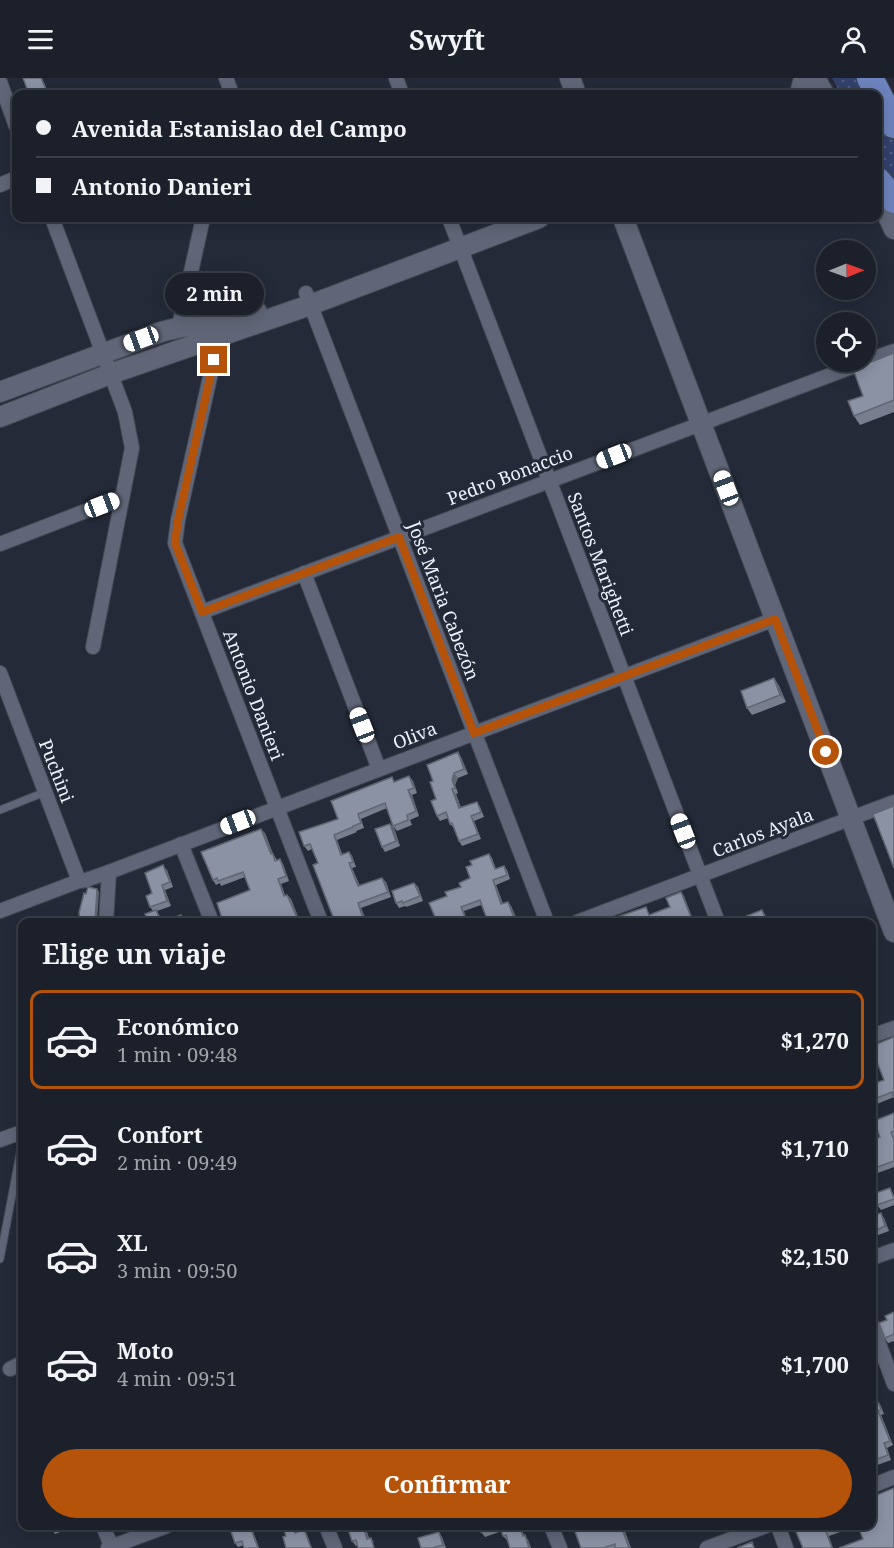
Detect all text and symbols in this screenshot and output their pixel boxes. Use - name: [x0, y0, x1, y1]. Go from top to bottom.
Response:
- text: Swyft: [409, 21, 485, 58]
- icon: menu: [24, 23, 57, 56]
- icon: person: [837, 23, 870, 56]
- text: Avenida Estanislao del Campo: [72, 113, 407, 143]
- text: Antonio Danieri: [72, 171, 252, 201]
- north arrow: [816, 240, 876, 300]
- map controls: [816, 240, 876, 372]
- callout: 2 min: [164, 273, 264, 315]
- text: 2 min: [186, 280, 243, 307]
- button: locate: [816, 312, 876, 372]
- car: [121, 324, 161, 354]
- route end: [200, 346, 227, 373]
- street label: Pedro Bonaccio: [443, 440, 576, 510]
- car: [594, 441, 634, 471]
- car: [711, 468, 741, 508]
- street label: Santos Marighetti: [563, 489, 639, 639]
- car: [82, 490, 122, 520]
- street label: José Maria Cabezón: [402, 517, 485, 684]
- street label: Antonio Danieri: [218, 626, 290, 764]
- car: [347, 705, 377, 745]
- street label: Oliva: [389, 716, 440, 754]
- street label: Puchini: [34, 736, 80, 806]
- route start: [812, 738, 839, 765]
- street label: Carlos Ayala: [709, 802, 817, 862]
- car: [218, 807, 258, 837]
- car: [668, 811, 698, 851]
- text: Elige un viaje: [42, 935, 226, 972]
- text: Económico: [117, 1011, 239, 1041]
- icon: car: [45, 1013, 99, 1067]
- text: $1,270: [780, 1025, 849, 1055]
- text: 1 min · 09:48: [117, 1041, 237, 1068]
- text: Confort: [117, 1119, 203, 1149]
- icon: car: [45, 1121, 99, 1175]
- text: $1,710: [780, 1133, 849, 1163]
- text: 2 min · 09:49: [117, 1149, 237, 1176]
- text: XL: [117, 1227, 148, 1257]
- icon: car: [45, 1229, 99, 1283]
- text: $2,150: [780, 1241, 849, 1271]
- text: 3 min · 09:50: [117, 1257, 237, 1284]
- text: Moto: [117, 1335, 174, 1365]
- icon: car: [45, 1337, 99, 1391]
- text: $1,700: [780, 1349, 849, 1379]
- text: 4 min · 09:51: [117, 1365, 237, 1392]
- button: Confirmar: [42, 1449, 852, 1518]

